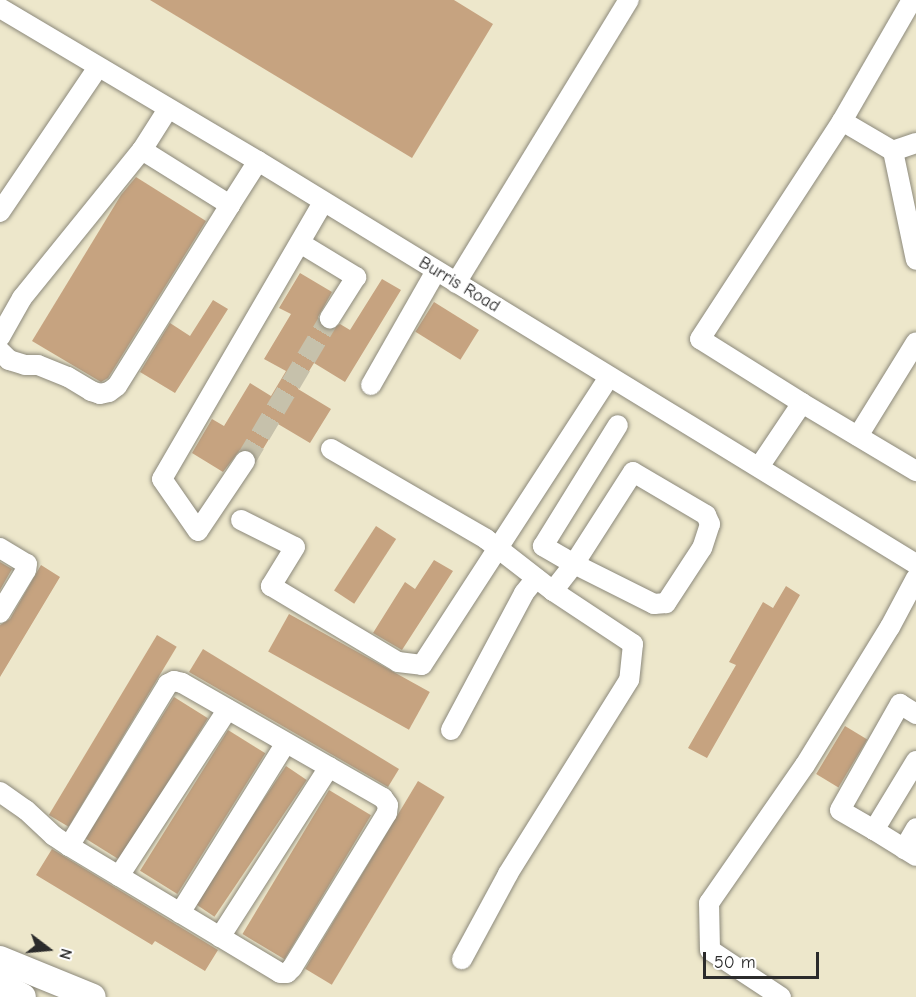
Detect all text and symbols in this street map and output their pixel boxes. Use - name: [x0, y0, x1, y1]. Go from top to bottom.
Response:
- street label: Burris Road: [414, 252, 504, 318]
- north arrow: [18, 919, 78, 979]
- scale bar: [706, 940, 822, 978]
- text: N: [55, 946, 75, 961]
- text: 50 m: [714, 952, 756, 973]

